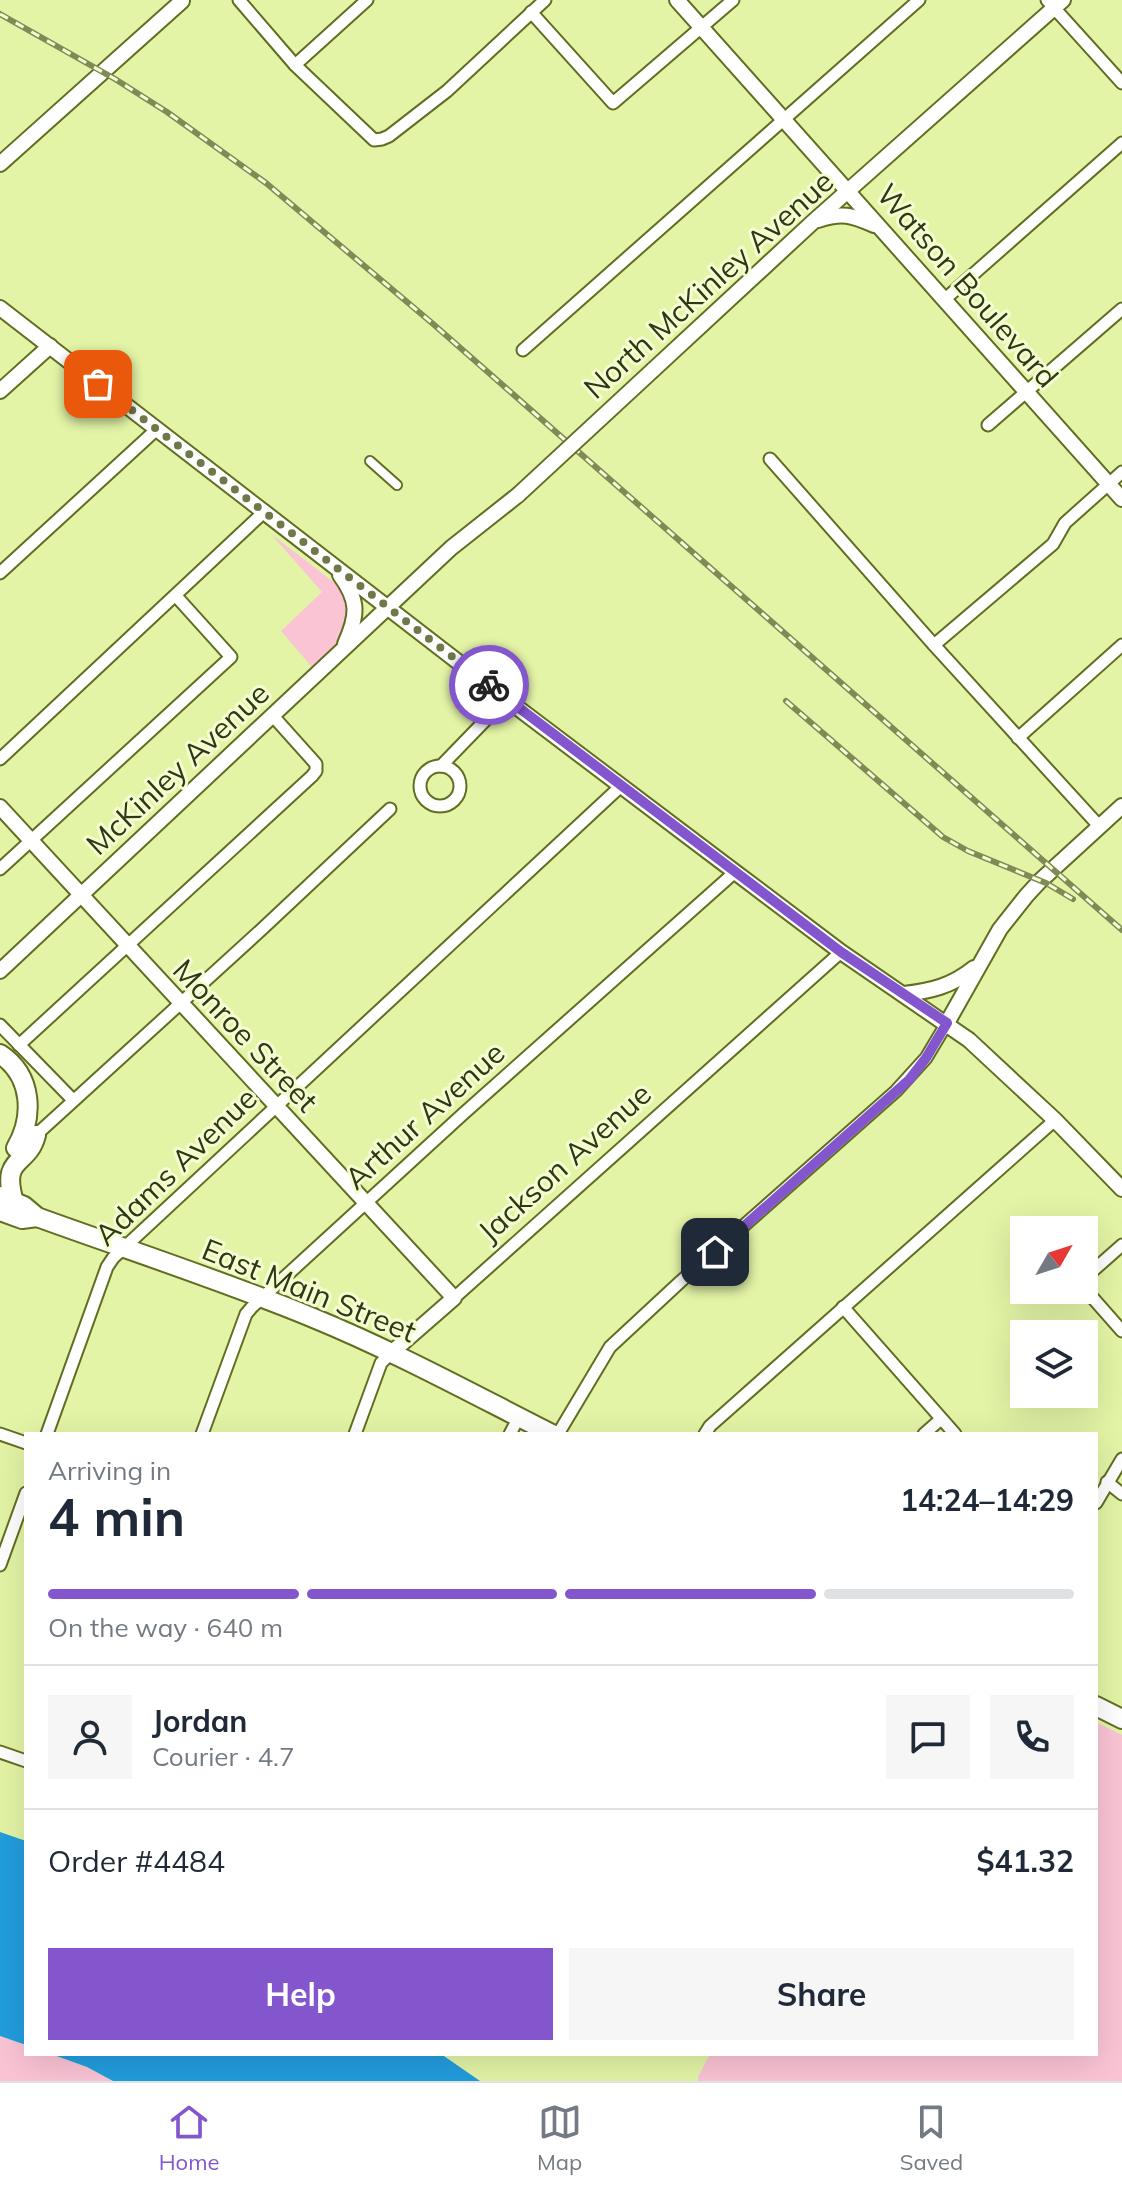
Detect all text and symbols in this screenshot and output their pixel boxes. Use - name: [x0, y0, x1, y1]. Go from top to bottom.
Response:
- street label: North McKinley Avenue: [576, 162, 841, 406]
- street label: Watson Boulevard: [869, 176, 1067, 395]
- pin: [64, 350, 132, 418]
- icon: bag: [76, 362, 120, 406]
- courier: [449, 645, 529, 725]
- icon: bike: [467, 663, 511, 707]
- street label: McKinley Avenue: [78, 674, 277, 863]
- street label: Monroe Street: [165, 951, 326, 1120]
- street label: Arthur Avenue: [336, 1033, 512, 1197]
- street label: Jackson Avenue: [470, 1075, 659, 1250]
- street label: Adams Avenue: [86, 1079, 265, 1253]
- north arrow: [1010, 1216, 1098, 1304]
- map controls: [1010, 1216, 1098, 1408]
- pin: [681, 1218, 749, 1286]
- street label: East Main Street: [197, 1230, 422, 1350]
- icon: home: [693, 1230, 737, 1274]
- button: layers: [1010, 1320, 1098, 1408]
- text: Arriving in: [48, 1454, 171, 1487]
- text: 14:24–14:29: [900, 1481, 1074, 1519]
- text: 4 min: [48, 1484, 185, 1549]
- text: On the way · 640 m: [48, 1611, 283, 1644]
- button: person: [48, 1695, 132, 1779]
- button: chat: [886, 1695, 970, 1779]
- button: phone: [990, 1695, 1074, 1779]
- text: Jordan: [152, 1702, 247, 1740]
- text: Courier · 4.7: [152, 1740, 295, 1773]
- text: Order #4484: [48, 1842, 225, 1880]
- text: $41.32: [977, 1842, 1074, 1880]
- button: Help: [48, 1948, 553, 2040]
- button: Share: [569, 1948, 1074, 2040]
- tab: Home: [159, 2100, 219, 2176]
- tab: Map: [537, 2100, 582, 2176]
- tab: Saved: [900, 2100, 963, 2176]

